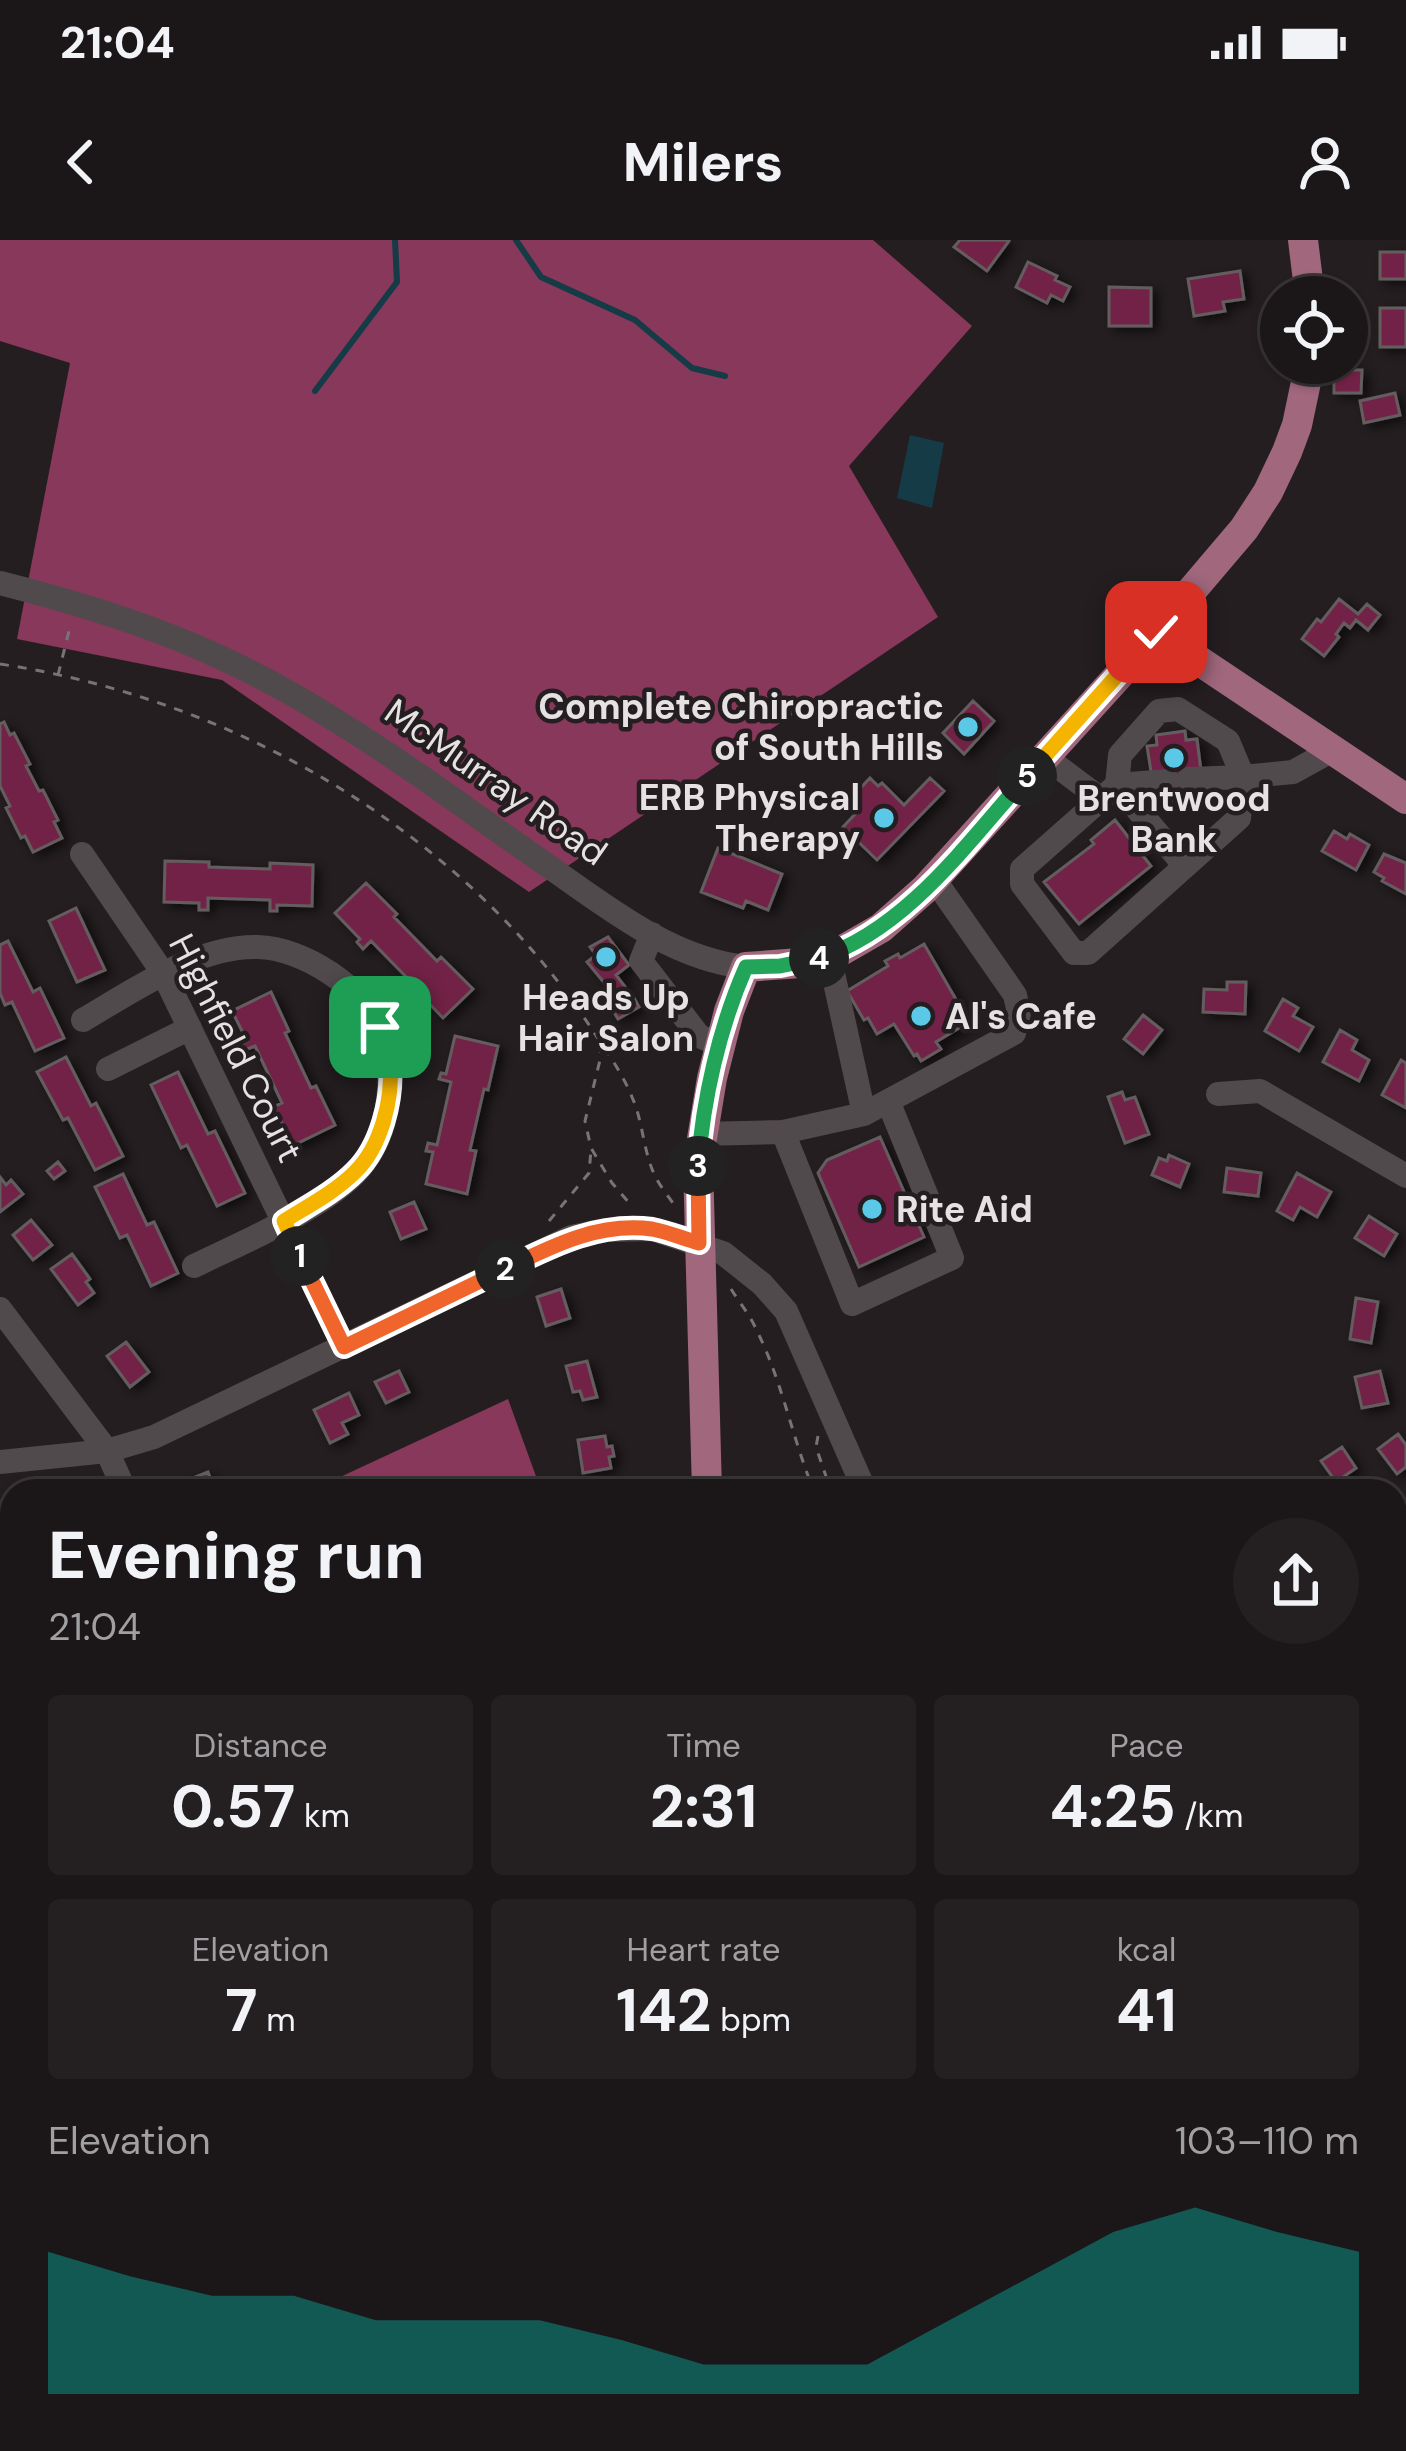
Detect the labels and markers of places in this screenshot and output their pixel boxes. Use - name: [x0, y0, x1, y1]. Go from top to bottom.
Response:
- pin: [1105, 581, 1207, 683]
- place label: Complete Chiropractic of South Hills: [538, 683, 944, 771]
- marker: Complete Chiropractic of South Hills: [955, 714, 981, 740]
- marker: Brentwood Bank: [1161, 745, 1187, 771]
- pin: 5: [997, 746, 1057, 806]
- place label: ERB Physical Therapy: [639, 774, 860, 862]
- place label: Brentwood Bank: [1077, 775, 1271, 863]
- marker: ERB Physical Therapy: [871, 805, 897, 831]
- pin: 4: [789, 928, 849, 988]
- marker: Heads Up Hair Salon: [593, 944, 619, 970]
- place label: Heads Up Hair Salon: [518, 974, 694, 1062]
- pin: [329, 976, 431, 1078]
- place label: Al's Cafe: [945, 993, 1097, 1040]
- marker: Al's Cafe: [908, 1003, 934, 1029]
- pin: 3: [668, 1136, 728, 1196]
- place label: Rite Aid: [896, 1186, 1033, 1233]
- marker: Rite Aid: [859, 1196, 885, 1222]
- pin: 1: [270, 1226, 330, 1286]
- pin: 2: [475, 1239, 535, 1299]

